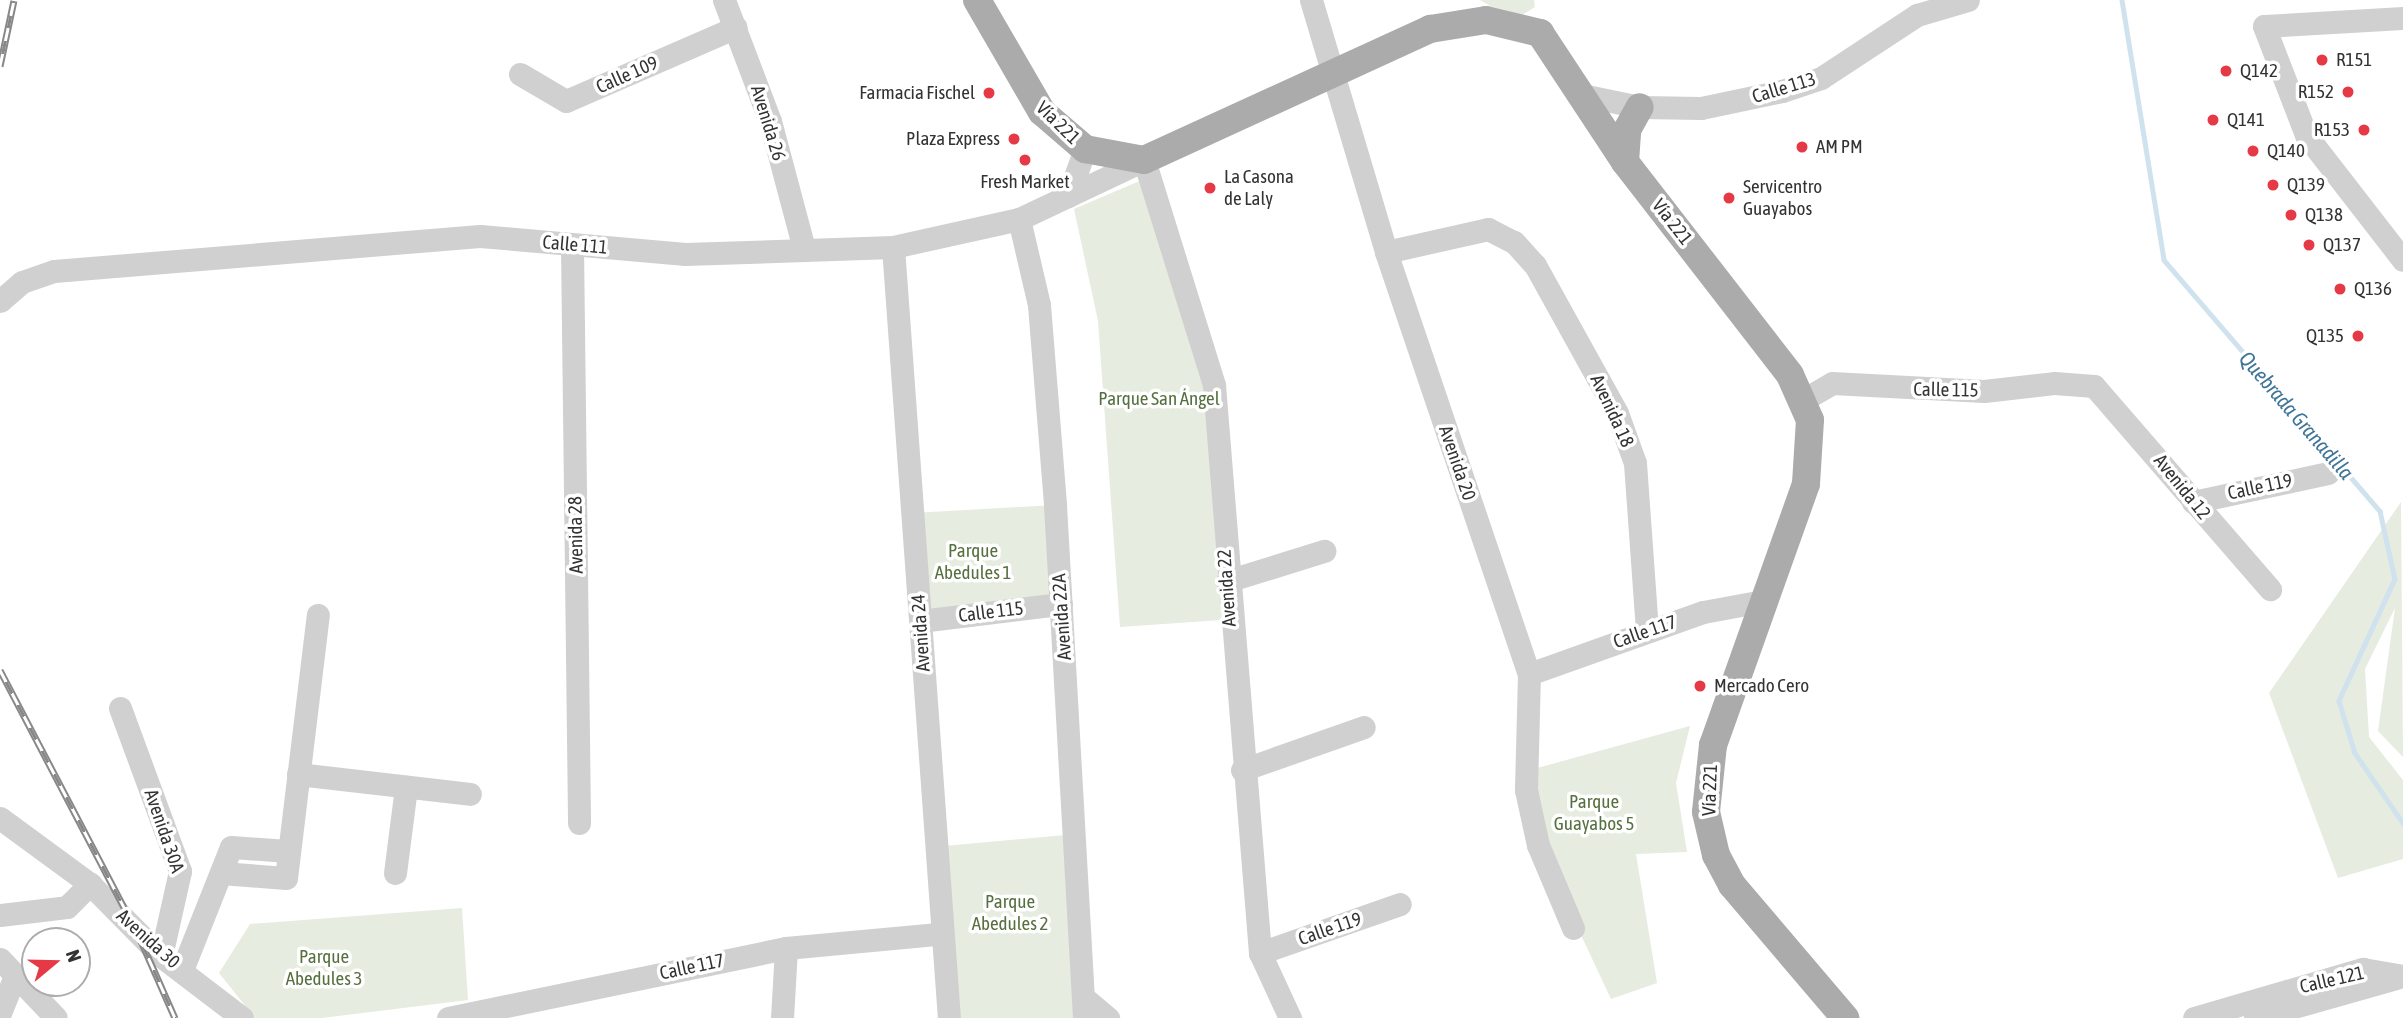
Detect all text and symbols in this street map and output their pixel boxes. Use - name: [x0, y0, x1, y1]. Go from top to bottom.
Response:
- place label: R151: [2336, 49, 2372, 71]
- street label: Calle 109: [593, 51, 661, 99]
- marker: R151: [2314, 52, 2330, 68]
- place label: Q142: [2240, 60, 2278, 82]
- marker: Q142: [2218, 63, 2234, 79]
- street label: Calle 113: [1749, 68, 1819, 108]
- place label: R152: [2298, 81, 2334, 103]
- place label: Farmacia Fischel: [859, 82, 975, 104]
- street label: Avenida 26: [746, 83, 790, 163]
- marker: R152: [2340, 84, 2356, 100]
- marker: Farmacia Fischel: [981, 85, 997, 101]
- street label: Vía 221: [1031, 97, 1085, 149]
- place label: Q141: [2227, 109, 2265, 131]
- marker: Q141: [2205, 112, 2221, 128]
- place label: R153: [2314, 119, 2350, 141]
- marker: R153: [2356, 122, 2372, 138]
- place label: Plaza Express: [906, 128, 1000, 150]
- marker: Plaza Express: [1006, 131, 1022, 147]
- place label: AM PM: [1816, 136, 1863, 158]
- marker: AM PM: [1794, 139, 1810, 155]
- place label: Q140: [2267, 140, 2305, 162]
- marker: Q140: [2245, 143, 2261, 159]
- marker: Fresh Market: [1017, 152, 1033, 168]
- place label: La Casona de Laly: [1224, 166, 1294, 210]
- place label: Fresh Market: [980, 171, 1070, 193]
- place label: Q139: [2287, 174, 2325, 196]
- place label: Servicentro Guayabos: [1743, 176, 1822, 220]
- marker: Q139: [2265, 177, 2281, 193]
- marker: La Casona de Laly: [1202, 180, 1218, 196]
- marker: Servicentro Guayabos: [1721, 190, 1737, 206]
- street label: Vía 221: [1647, 195, 1697, 249]
- place label: Q138: [2305, 204, 2343, 226]
- marker: Q138: [2283, 207, 2299, 223]
- street label: Calle 111: [541, 231, 609, 259]
- place label: Q137: [2323, 234, 2361, 256]
- marker: Q137: [2301, 237, 2317, 253]
- place label: Q136: [2354, 278, 2392, 300]
- marker: Q136: [2332, 281, 2348, 297]
- place label: Q135: [2306, 325, 2344, 347]
- marker: Q135: [2350, 328, 2366, 344]
- water label: Quebrada Granadilla: [2234, 346, 2360, 484]
- street label: Avenida 18: [1585, 371, 1639, 451]
- street label: Calle 115: [1913, 378, 1979, 402]
- park label: Parque San Ángel: [1098, 388, 1220, 410]
- street label: Avenida 20: [1434, 423, 1480, 503]
- street label: Avenida 12: [2149, 450, 2215, 524]
- street label: Calle 119: [2226, 469, 2294, 505]
- street label: Avenida 28: [564, 496, 588, 574]
- park label: Parque Abedules 1: [935, 540, 1011, 584]
- street label: Avenida 22: [1213, 549, 1241, 627]
- street label: Avenida 22A: [1048, 573, 1076, 661]
- street label: Avenida 24: [907, 594, 935, 672]
- street label: Calle 115: [957, 597, 1025, 627]
- street label: Calle 117: [1610, 611, 1680, 653]
- place label: Mercado Cero: [1714, 675, 1809, 697]
- marker: Mercado Cero: [1692, 678, 1708, 694]
- street label: Vía 221: [1698, 764, 1722, 816]
- street label: Avenida 30A: [139, 786, 189, 876]
- park label: Parque Guayabos 5: [1554, 791, 1634, 835]
- park label: Parque Abedules 2: [972, 891, 1048, 935]
- street label: Avenida 30: [112, 905, 184, 973]
- street label: Calle 119: [1295, 908, 1365, 950]
- north arrow: [21, 927, 91, 997]
- park label: Parque Abedules 3: [286, 946, 362, 990]
- text: N: [62, 947, 86, 965]
- street label: Calle 117: [658, 949, 726, 985]
- street label: Calle 121: [2298, 962, 2366, 998]

